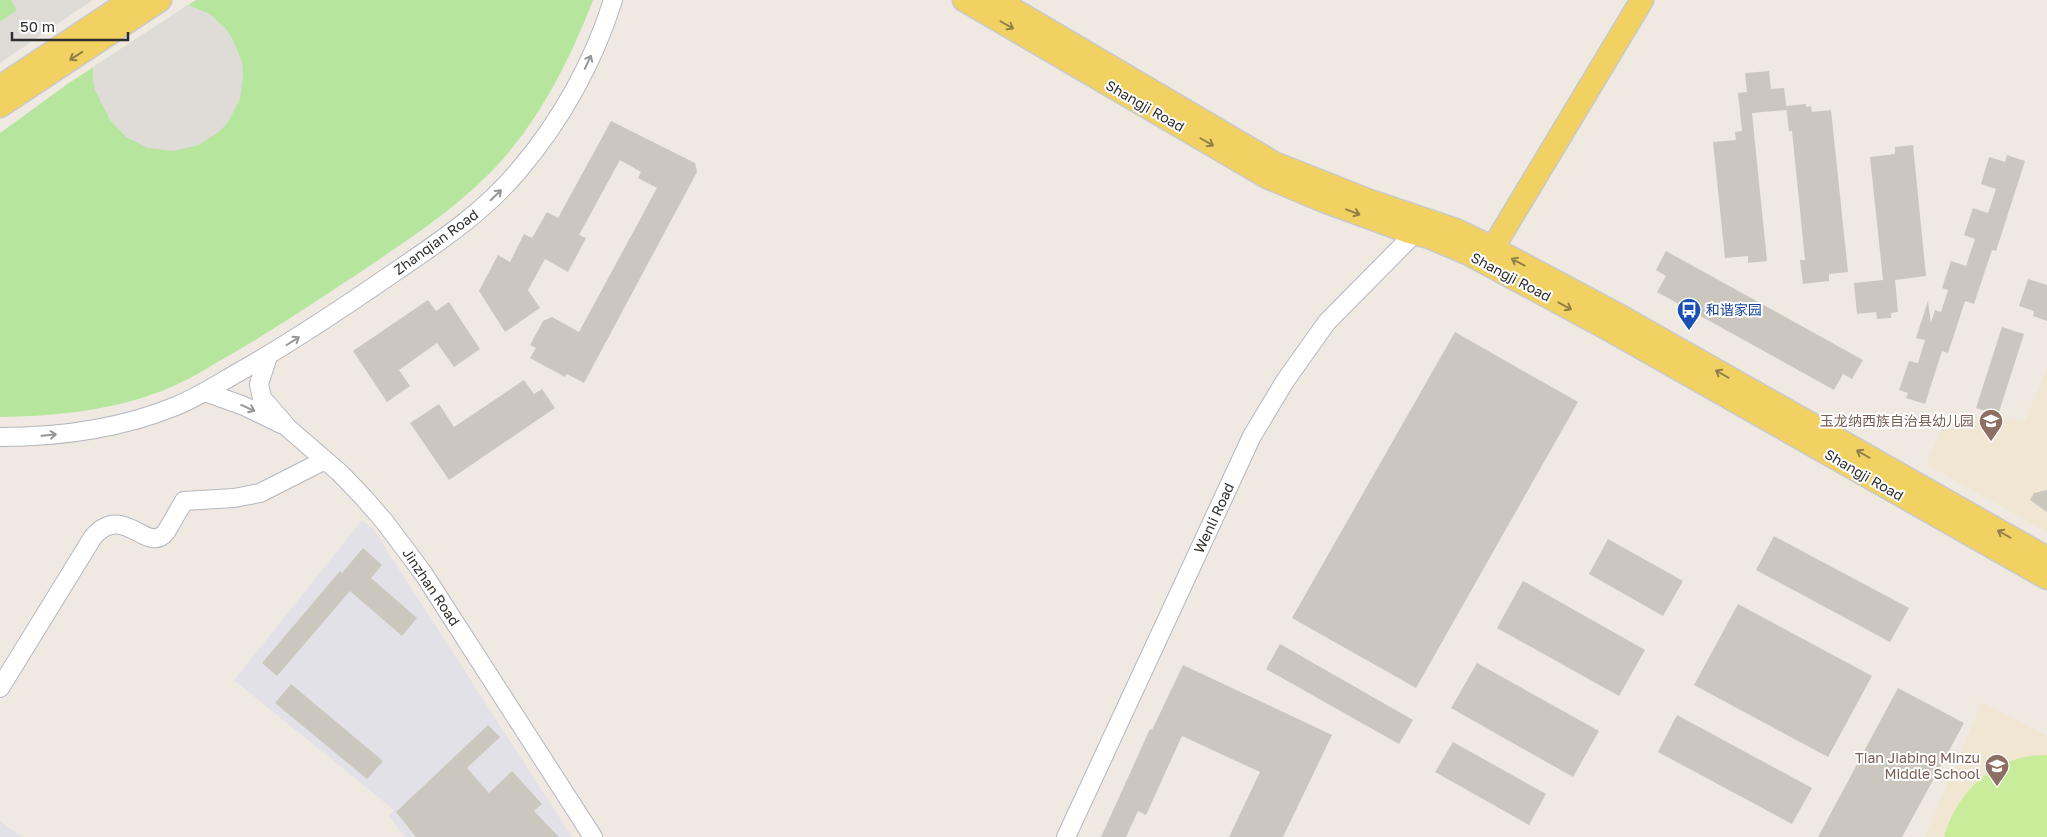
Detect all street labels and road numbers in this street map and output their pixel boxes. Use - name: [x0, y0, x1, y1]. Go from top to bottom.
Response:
- street label: Shangji Road: [1103, 76, 1188, 135]
- street label: Zhanqian Road: [390, 205, 481, 278]
- street label: Shangji Road: [1468, 248, 1554, 305]
- street label: Shangji Road: [1822, 445, 1907, 504]
- street label: Wenli Road: [1190, 480, 1237, 556]
- street label: Jinzhan Road: [399, 545, 464, 629]

